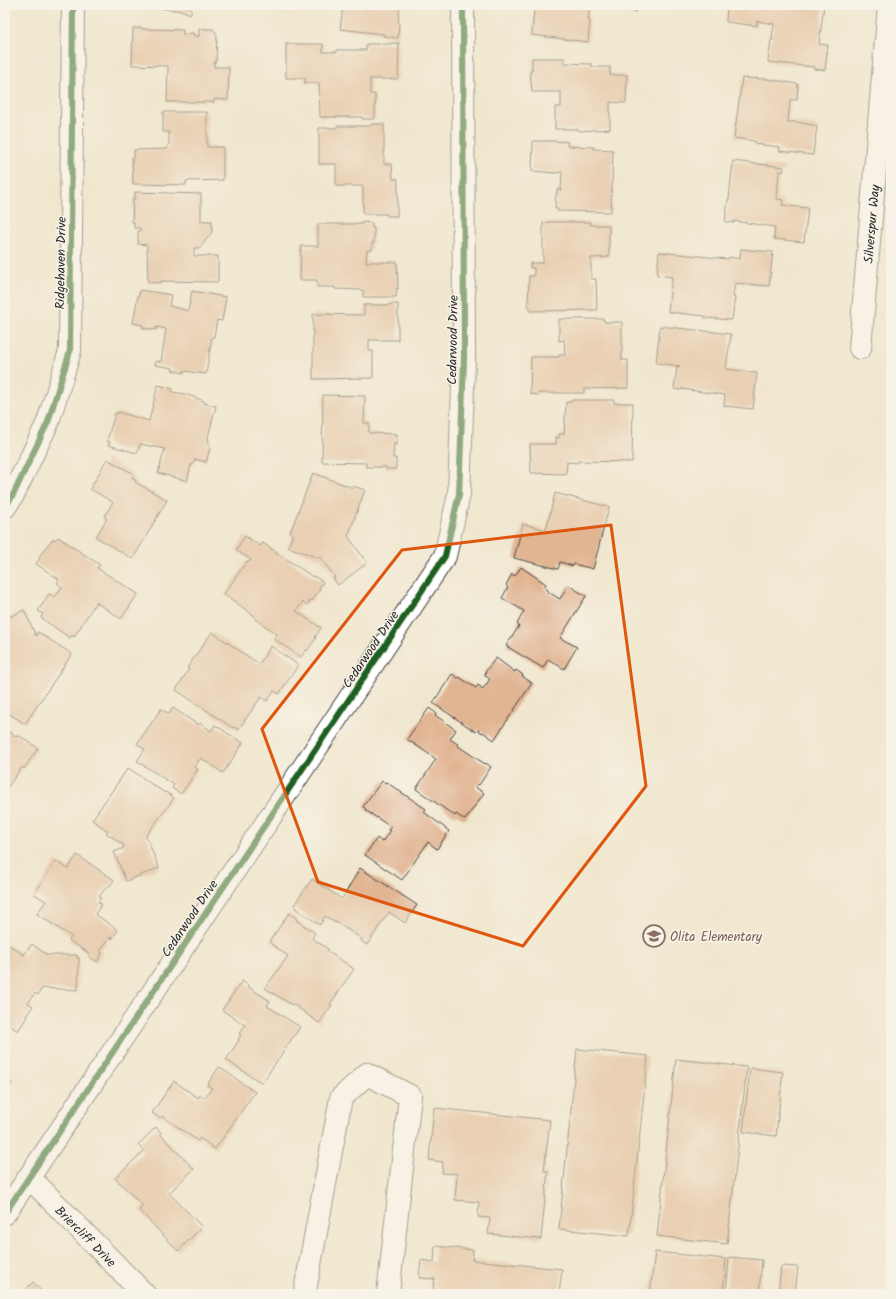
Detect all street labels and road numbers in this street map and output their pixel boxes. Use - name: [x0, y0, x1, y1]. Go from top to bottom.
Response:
- street label: Silverspur Way: [859, 183, 886, 264]
- street label: Ridgehaven Drive: [50, 216, 73, 310]
- street label: Cedarwood Drive: [442, 295, 465, 385]
- street label: Cedarwood Drive: [337, 607, 405, 693]
- street label: Cedarwood Drive: [156, 876, 224, 962]
- street label: Briercliff Drive: [49, 1201, 121, 1273]

